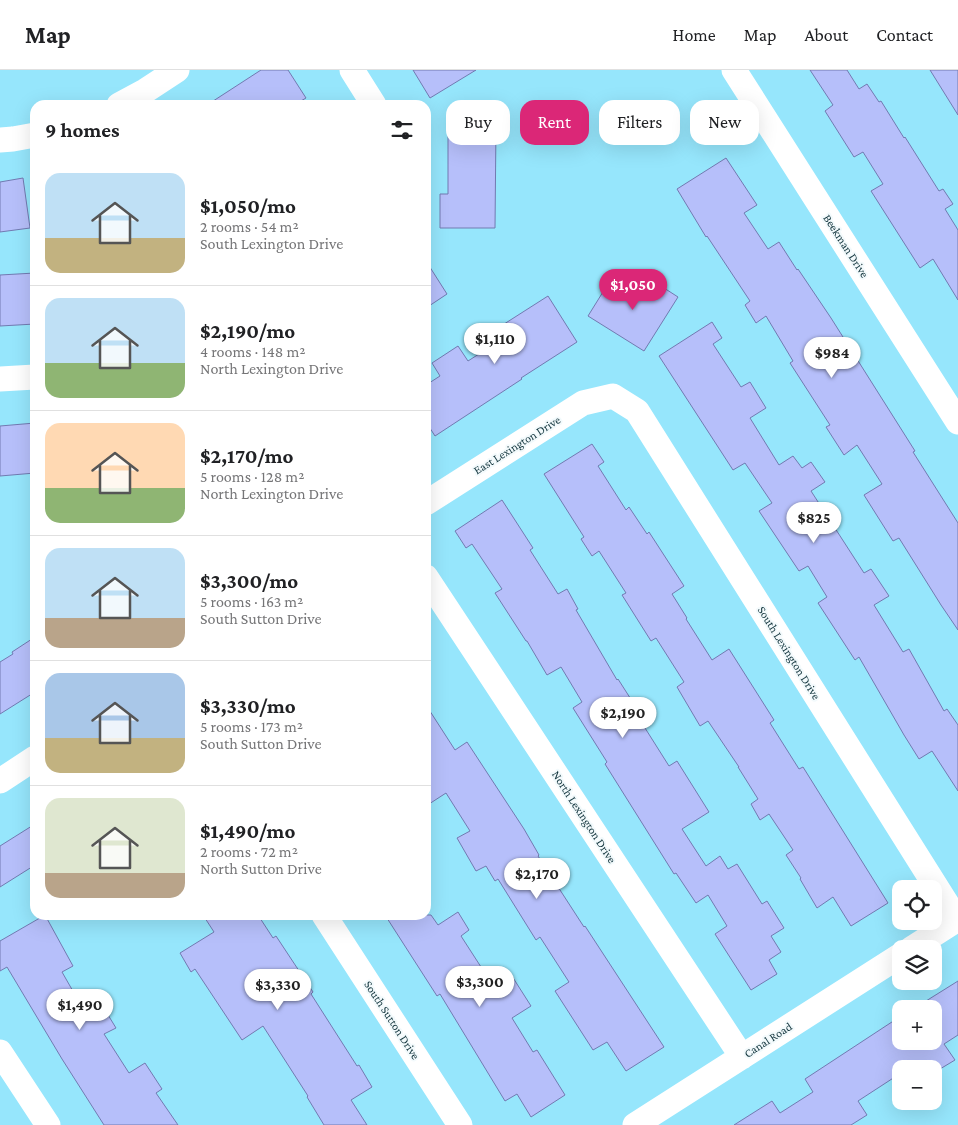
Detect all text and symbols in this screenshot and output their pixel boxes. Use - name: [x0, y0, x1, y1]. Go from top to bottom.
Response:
- text: Map: [25, 21, 71, 48]
- text: Home: [673, 25, 716, 45]
- text: Map: [744, 25, 776, 45]
- text: About: [804, 25, 848, 45]
- text: Contact: [876, 25, 933, 45]
- chip: Buy: [446, 100, 510, 145]
- chip: Rent: [520, 100, 589, 145]
- chip: Filters: [599, 100, 680, 145]
- chip: New: [690, 100, 759, 145]
- icon: filters: [388, 116, 416, 144]
- text: 9 homes: [45, 118, 120, 142]
- icon: home: [85, 193, 145, 253]
- text: $1,050/mo: [200, 194, 296, 218]
- street label: Beekman Drive: [820, 212, 872, 280]
- text: 2 rooms · 54 m²: [200, 218, 299, 235]
- text: South Lexington Drive: [200, 235, 343, 252]
- pin: $1,050: [592, 268, 674, 311]
- text: $1,050: [610, 276, 656, 293]
- icon: home: [85, 318, 145, 378]
- text: $2,190/mo: [200, 319, 295, 343]
- pin: $1,110: [454, 322, 536, 365]
- text: $1,110: [475, 330, 515, 347]
- pin: $984: [802, 336, 862, 379]
- text: 4 rooms · 148 m²: [200, 343, 306, 360]
- text: $984: [815, 344, 849, 361]
- text: North Lexington Drive: [200, 360, 343, 377]
- street label: East Lexington Drive: [471, 413, 563, 477]
- icon: home: [85, 443, 145, 503]
- text: $2,170/mo: [200, 444, 294, 468]
- text: 5 rooms · 128 m²: [200, 468, 304, 485]
- text: North Lexington Drive: [200, 485, 343, 502]
- pin: $825: [784, 502, 844, 544]
- text: $825: [797, 509, 831, 526]
- icon: home: [85, 568, 145, 628]
- text: $3,300/mo: [200, 569, 298, 593]
- text: 5 rooms · 163 m²: [200, 593, 303, 610]
- street label: South Lexington Drive: [755, 604, 823, 702]
- text: South Sutton Drive: [200, 610, 322, 627]
- icon: home: [85, 693, 145, 753]
- text: $3,330/mo: [200, 694, 296, 718]
- pin: $2,190: [582, 696, 664, 739]
- text: $2,190: [600, 704, 646, 721]
- text: 5 rooms · 173 m²: [200, 718, 303, 735]
- text: South Sutton Drive: [200, 735, 322, 752]
- street label: North Lexington Drive: [549, 768, 619, 866]
- icon: home: [85, 818, 145, 878]
- text: $1,490/mo: [200, 819, 295, 843]
- text: 2 rooms · 72 m²: [200, 843, 298, 860]
- pin: $2,170: [496, 858, 578, 900]
- text: North Sutton Drive: [200, 860, 322, 877]
- text: $2,170: [515, 865, 559, 882]
- map controls: [892, 880, 942, 1110]
- button: locate: [892, 880, 942, 930]
- button: layers: [892, 940, 942, 990]
- pin: $3,300: [439, 966, 521, 1008]
- pin: $3,330: [237, 968, 319, 1011]
- text: $3,300: [456, 973, 504, 990]
- text: $3,330: [255, 976, 301, 993]
- street label: South Sutton Drive: [361, 978, 423, 1062]
- pin: $1,490: [39, 988, 121, 1031]
- text: $1,490: [57, 996, 103, 1013]
- button: +: [892, 1000, 942, 1050]
- street label: Canal Road: [741, 1019, 795, 1061]
- button: −: [892, 1060, 942, 1110]

